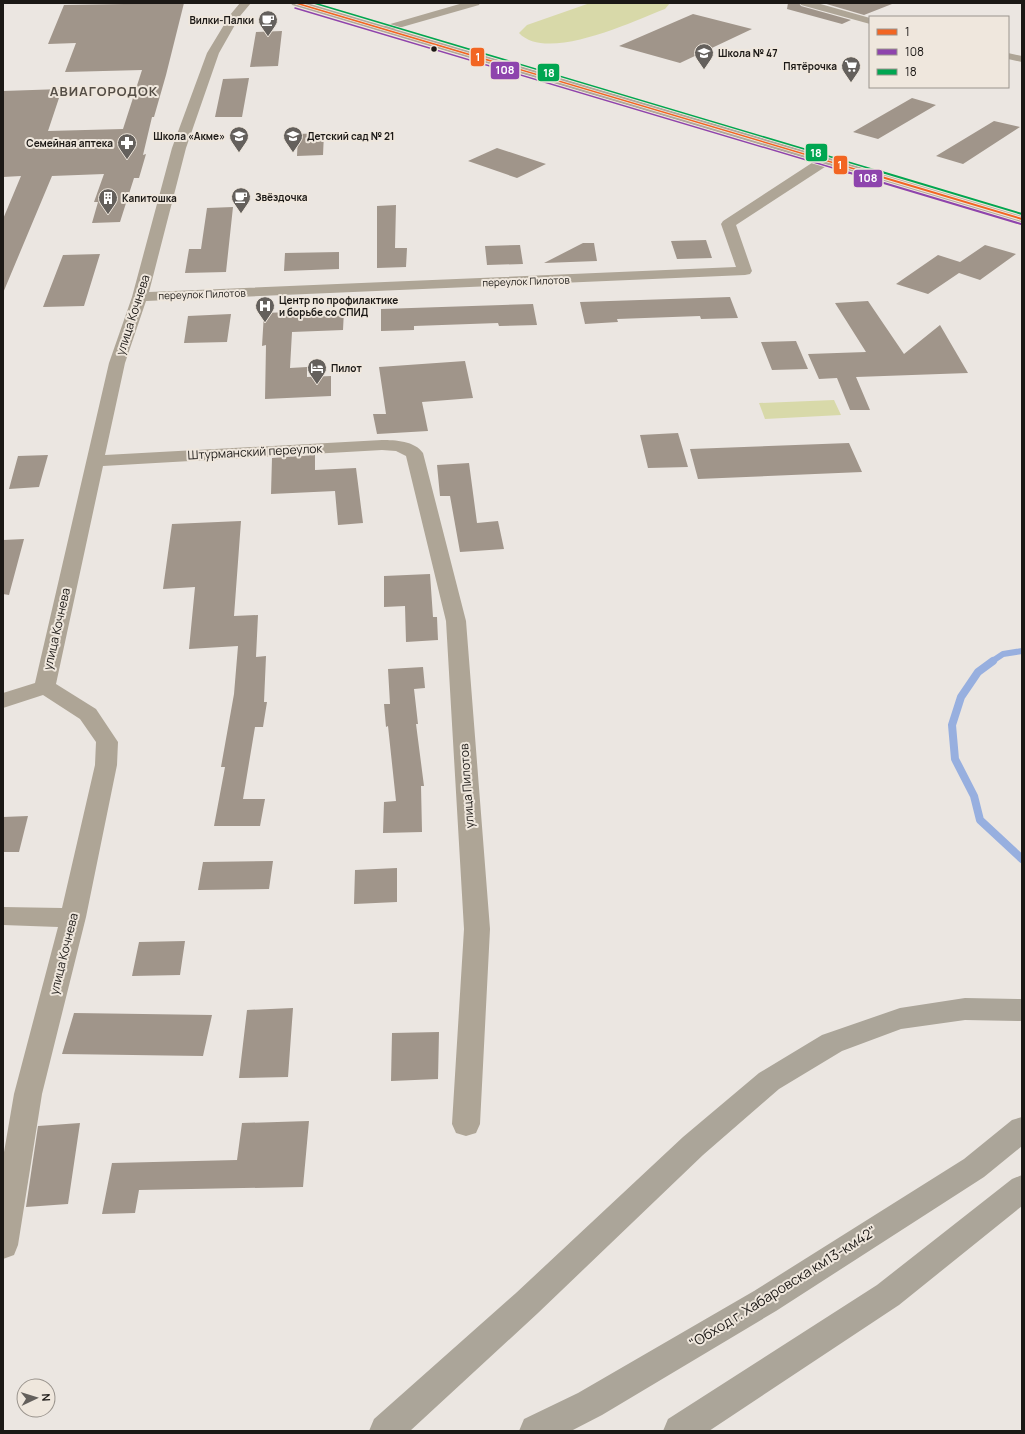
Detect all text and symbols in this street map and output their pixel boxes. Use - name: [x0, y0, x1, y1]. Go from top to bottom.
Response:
- cafe icon: Вилки-Палки: [257, 9, 279, 37]
- place label: Вилки-Палки: [189, 13, 254, 27]
- legend: [869, 16, 1009, 88]
- text: 1: [905, 23, 910, 40]
- school or university icon: Школа № 47: [693, 42, 715, 70]
- text: 108: [905, 43, 924, 60]
- unlabelled marker: [429, 44, 439, 54]
- place label: Школа № 47: [718, 46, 777, 60]
- line badge: 1: [470, 47, 485, 67]
- text: 1: [476, 49, 480, 64]
- supermarket icon: Пятёрочка: [840, 55, 862, 83]
- place label: Пятёрочка: [783, 59, 837, 73]
- line badge: 108: [490, 61, 520, 80]
- text: 108: [496, 62, 515, 77]
- line badge: 18: [537, 63, 560, 82]
- text: 18: [905, 63, 917, 80]
- text: 18: [543, 65, 555, 80]
- district label: АВИАГОРОДОК: [50, 82, 158, 100]
- school or university icon: Школа «Акме»: [228, 125, 250, 153]
- school or university icon: Детский сад № 21: [282, 125, 304, 153]
- place label: Школа «Акме»: [153, 129, 225, 143]
- place label: Детский сад № 21: [307, 129, 394, 143]
- pharmacy icon: Семейная аптека: [116, 132, 138, 160]
- place label: Семейная аптека: [26, 136, 113, 150]
- line badge: 18: [805, 143, 828, 162]
- text: 18: [810, 145, 822, 160]
- line badge: 1: [833, 155, 848, 175]
- text: 1: [838, 157, 842, 172]
- line badge: 108: [853, 169, 883, 188]
- text: 108: [859, 170, 878, 185]
- cafe icon: Звёздочка: [230, 186, 252, 214]
- building icon: Капитошка: [97, 187, 119, 215]
- place label: Звёздочка: [255, 190, 308, 204]
- place label: Капитошка: [122, 191, 177, 205]
- street label: улица Кочнева: [111, 272, 154, 357]
- street label: переулок Пилотов: [482, 272, 570, 290]
- street label: переулок Пилотов: [158, 285, 246, 303]
- place label: Центр по профилактике и борьбе со СПИД: [279, 293, 398, 319]
- hospital icon: Центр по профилактике и борьбе со СПИД: [254, 295, 276, 323]
- hotel icon: Пилот: [306, 357, 328, 385]
- place label: Пилот: [331, 361, 362, 375]
- street label: Штурманский переулок: [187, 439, 324, 464]
- street label: улица Кочнева: [39, 586, 74, 672]
- street label: улица Пилотов: [455, 743, 478, 829]
- street label: улица Кочнева: [45, 911, 82, 997]
- street label: "Обход г. Хабаровска км13-км42": [685, 1221, 880, 1352]
- north arrow: [16, 1378, 56, 1418]
- text: N: [39, 1393, 54, 1402]

